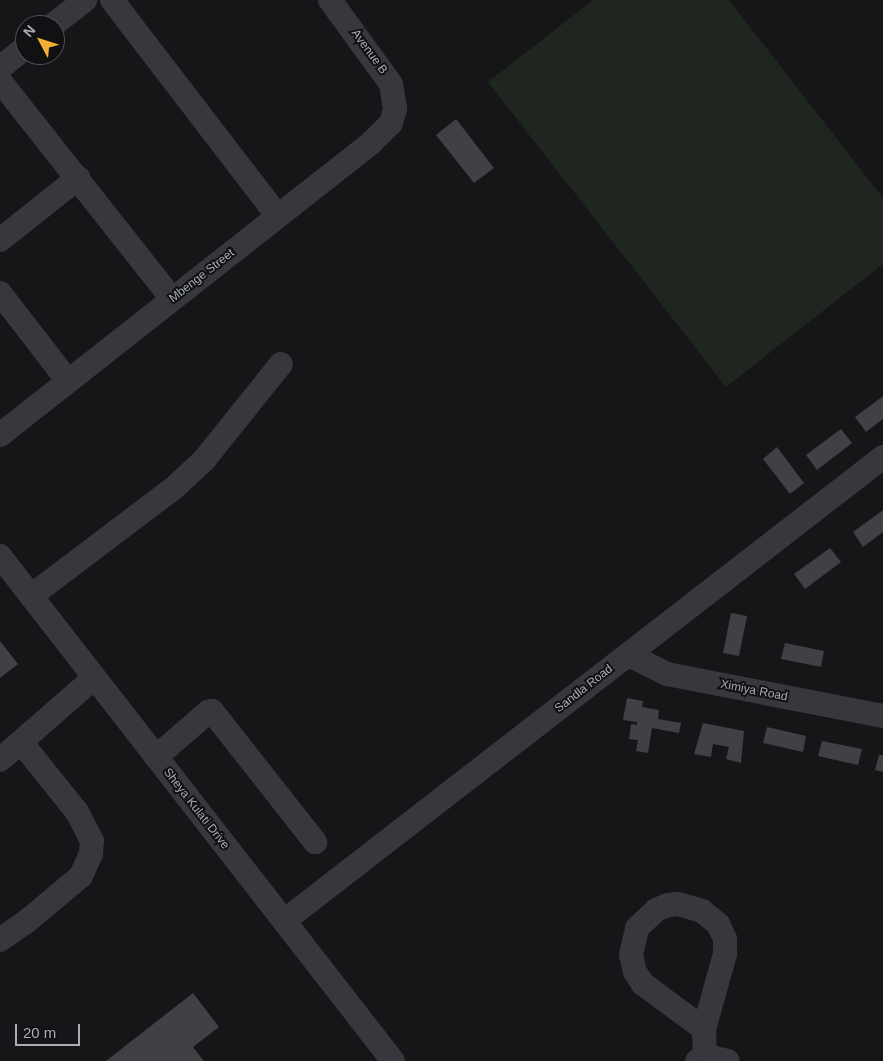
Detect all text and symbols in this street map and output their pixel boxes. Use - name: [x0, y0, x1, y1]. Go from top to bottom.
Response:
- north arrow: [15, 15, 65, 65]
- text: N: [20, 22, 39, 40]
- street label: Avenue B: [348, 27, 390, 77]
- street label: Mbenge Street: [167, 246, 237, 306]
- street label: Sandla Road: [552, 662, 616, 716]
- street label: Ximiya Road: [719, 677, 789, 705]
- street label: Sheya Kulati Drive: [160, 766, 232, 852]
- scale bar: [18, 1014, 82, 1046]
- text: 20 m: [23, 1024, 56, 1041]

